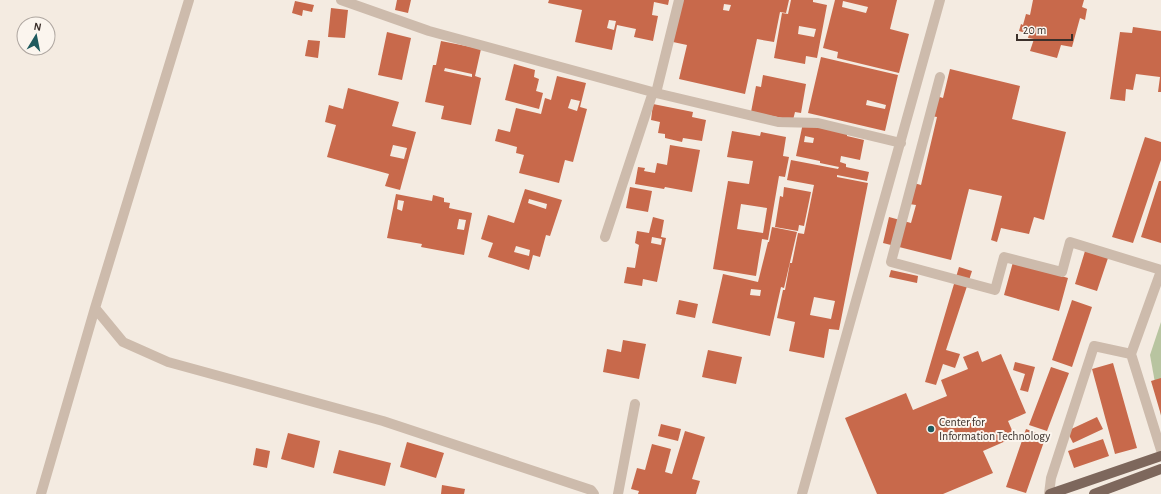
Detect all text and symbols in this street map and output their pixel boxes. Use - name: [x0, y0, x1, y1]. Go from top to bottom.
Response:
- north arrow: [16, 16, 56, 56]
- scale bar: [1017, 16, 1072, 42]
- text: N: [33, 21, 42, 33]
- text: 20 m: [1023, 24, 1046, 36]
- place label: Center for Information Technology: [939, 416, 1050, 443]
- marker: Center for Information Technology: [926, 424, 936, 434]

